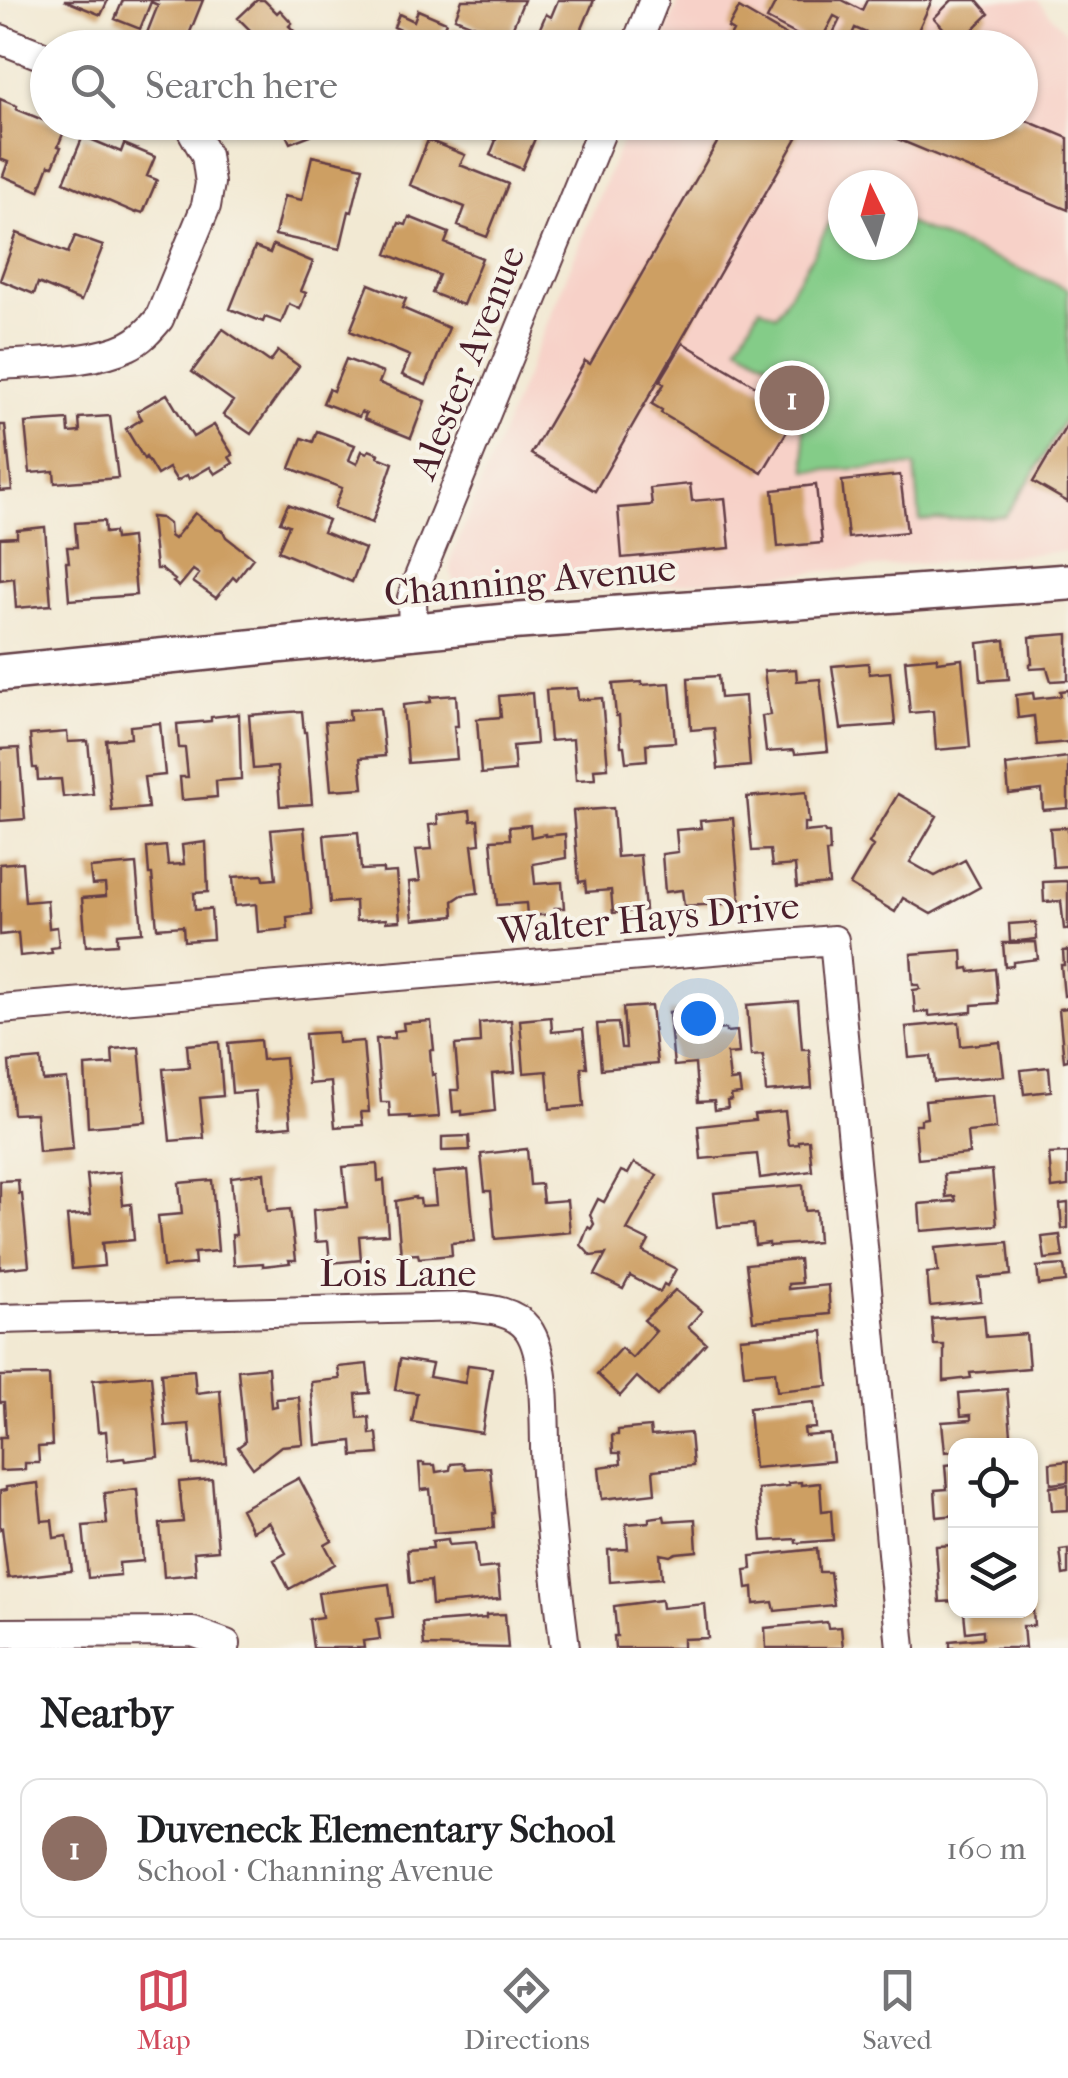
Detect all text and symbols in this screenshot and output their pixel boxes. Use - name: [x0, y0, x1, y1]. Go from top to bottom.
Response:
- search box: [30, 30, 1038, 140]
- icon: search: [65, 58, 120, 113]
- text: Search here: [145, 63, 338, 108]
- north arrow: [828, 170, 918, 260]
- street label: Alester Avenue: [400, 239, 535, 487]
- pin: 1: [760, 360, 824, 436]
- street label: Channing Avenue: [382, 545, 678, 616]
- street label: Walter Hays Drive: [496, 883, 801, 954]
- your location: [673, 993, 724, 1044]
- street label: Lois Lane: [320, 1251, 476, 1296]
- map controls: [948, 1438, 1038, 1618]
- button: locate: [948, 1438, 1038, 1528]
- button: layers: [948, 1528, 1038, 1618]
- text: Nearby: [40, 1689, 172, 1738]
- text: Duveneck Elementary School: [137, 1807, 615, 1852]
- text: 1: [69, 1830, 80, 1867]
- text: 160 m: [946, 1830, 1026, 1867]
- text: School · Channing Avenue: [137, 1852, 493, 1889]
- tab: Map: [136, 1963, 191, 2056]
- tab: Directions: [464, 1963, 590, 2056]
- tab: Saved: [862, 1963, 932, 2056]

